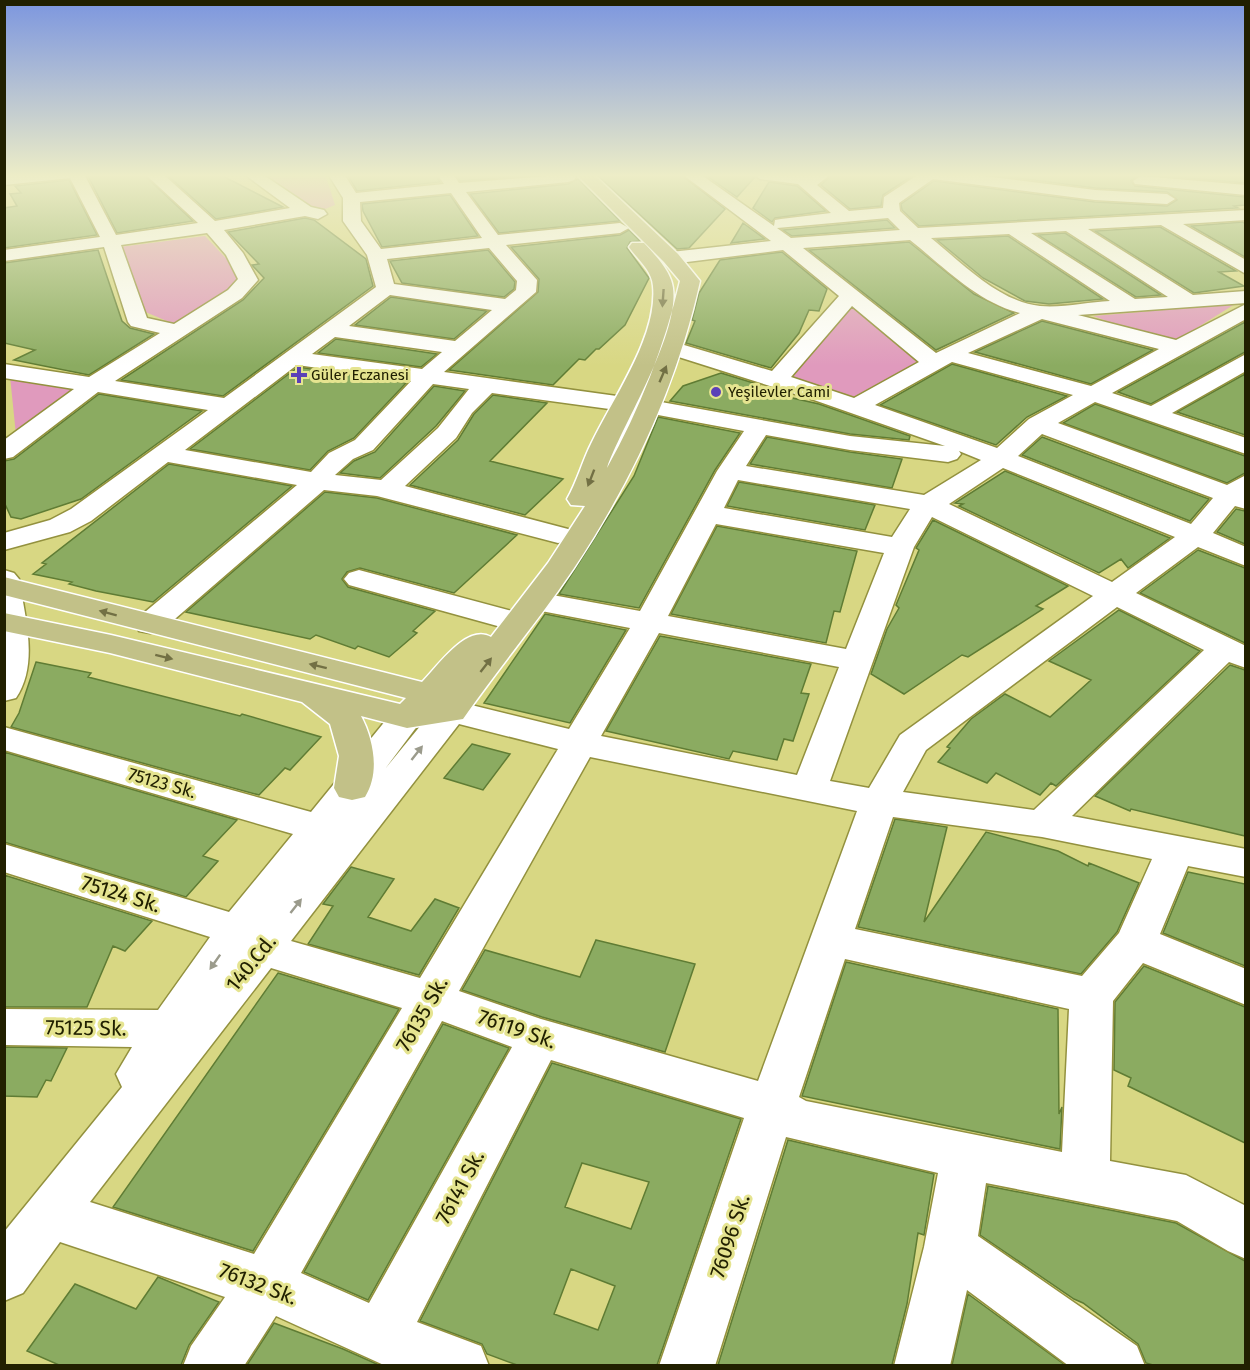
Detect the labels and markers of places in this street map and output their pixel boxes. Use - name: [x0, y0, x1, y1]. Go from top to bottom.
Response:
- place label: Güler Eczanesi: [311, 366, 409, 384]
- marker: Güler Eczanesi: [292, 368, 306, 382]
- place label: Yeşilevler Cami: [728, 383, 830, 401]
- marker: Yeşilevler Cami: [709, 385, 723, 399]

